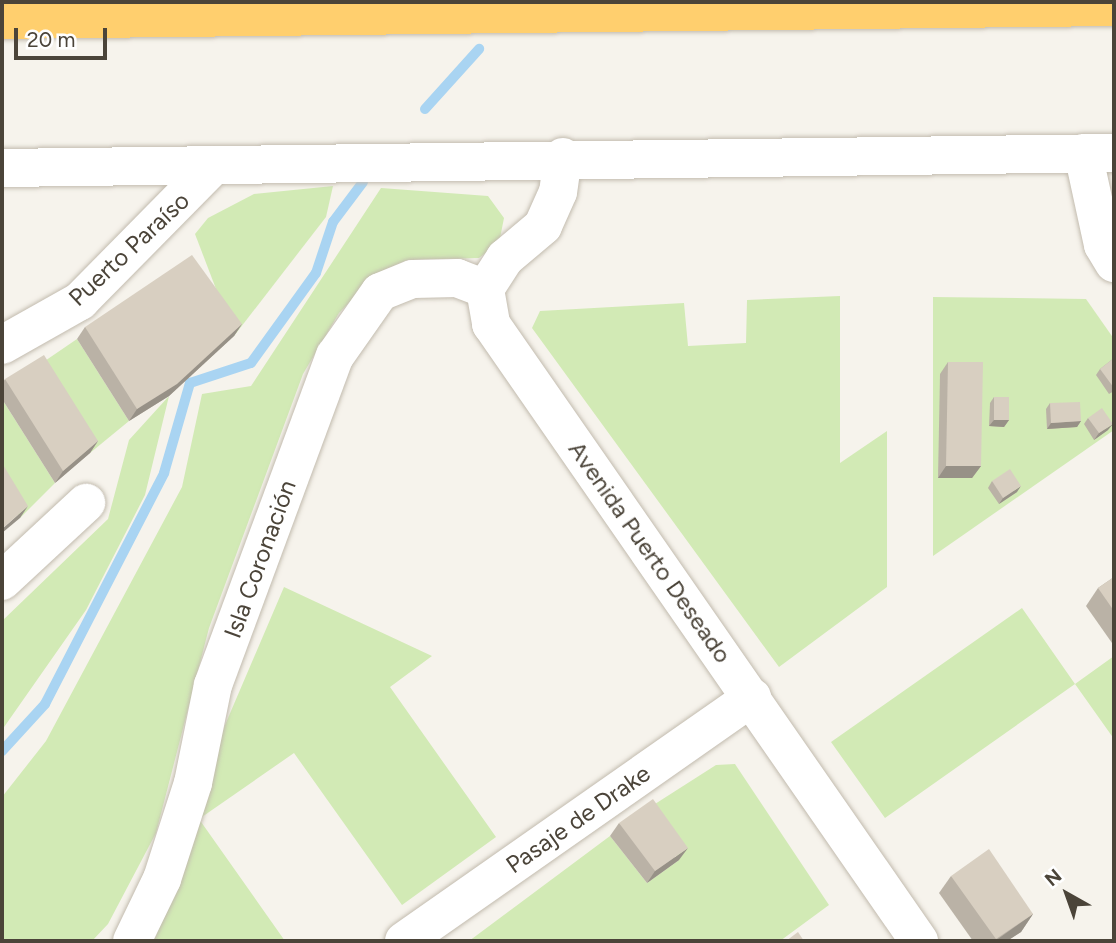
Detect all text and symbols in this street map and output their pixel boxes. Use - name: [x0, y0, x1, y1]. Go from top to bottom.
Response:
- scale bar: [18, 14, 110, 58]
- text: 20 m: [27, 27, 75, 52]
- street label: Puerto Paraíso: [63, 186, 195, 312]
- street label: Avenida Puerto Deseado: [563, 436, 737, 668]
- street label: Isla Coronación: [218, 476, 302, 642]
- street label: Pasaje de Drake: [500, 759, 656, 879]
- north arrow: [1032, 859, 1102, 929]
- text: N: [1040, 864, 1066, 891]

